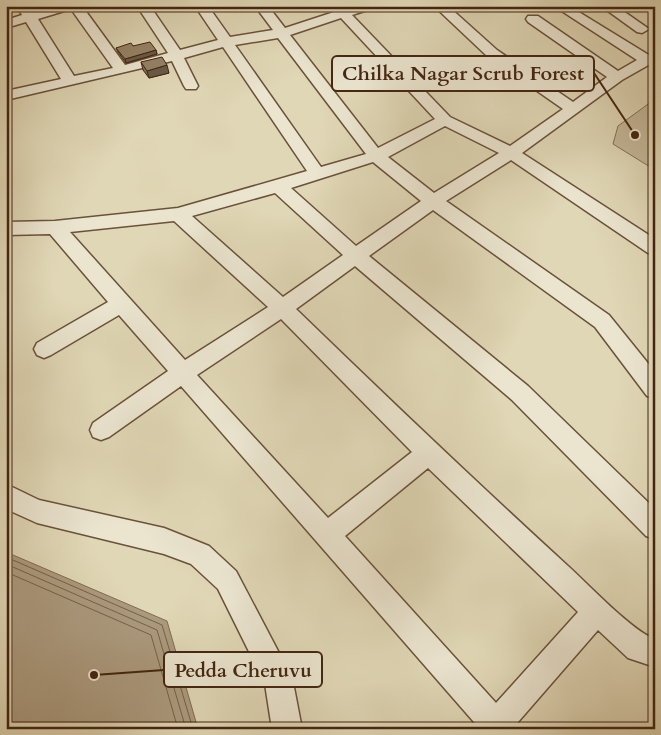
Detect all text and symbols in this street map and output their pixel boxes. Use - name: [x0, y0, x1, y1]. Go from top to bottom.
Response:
- callout: Chilka Nagar Scrub Forest: [332, 56, 594, 91]
- text: Chilka Nagar Scrub Forest: [342, 60, 584, 87]
- callout: Pedda Cheruvu: [164, 652, 322, 687]
- text: Pedda Cheruvu: [174, 657, 312, 684]

